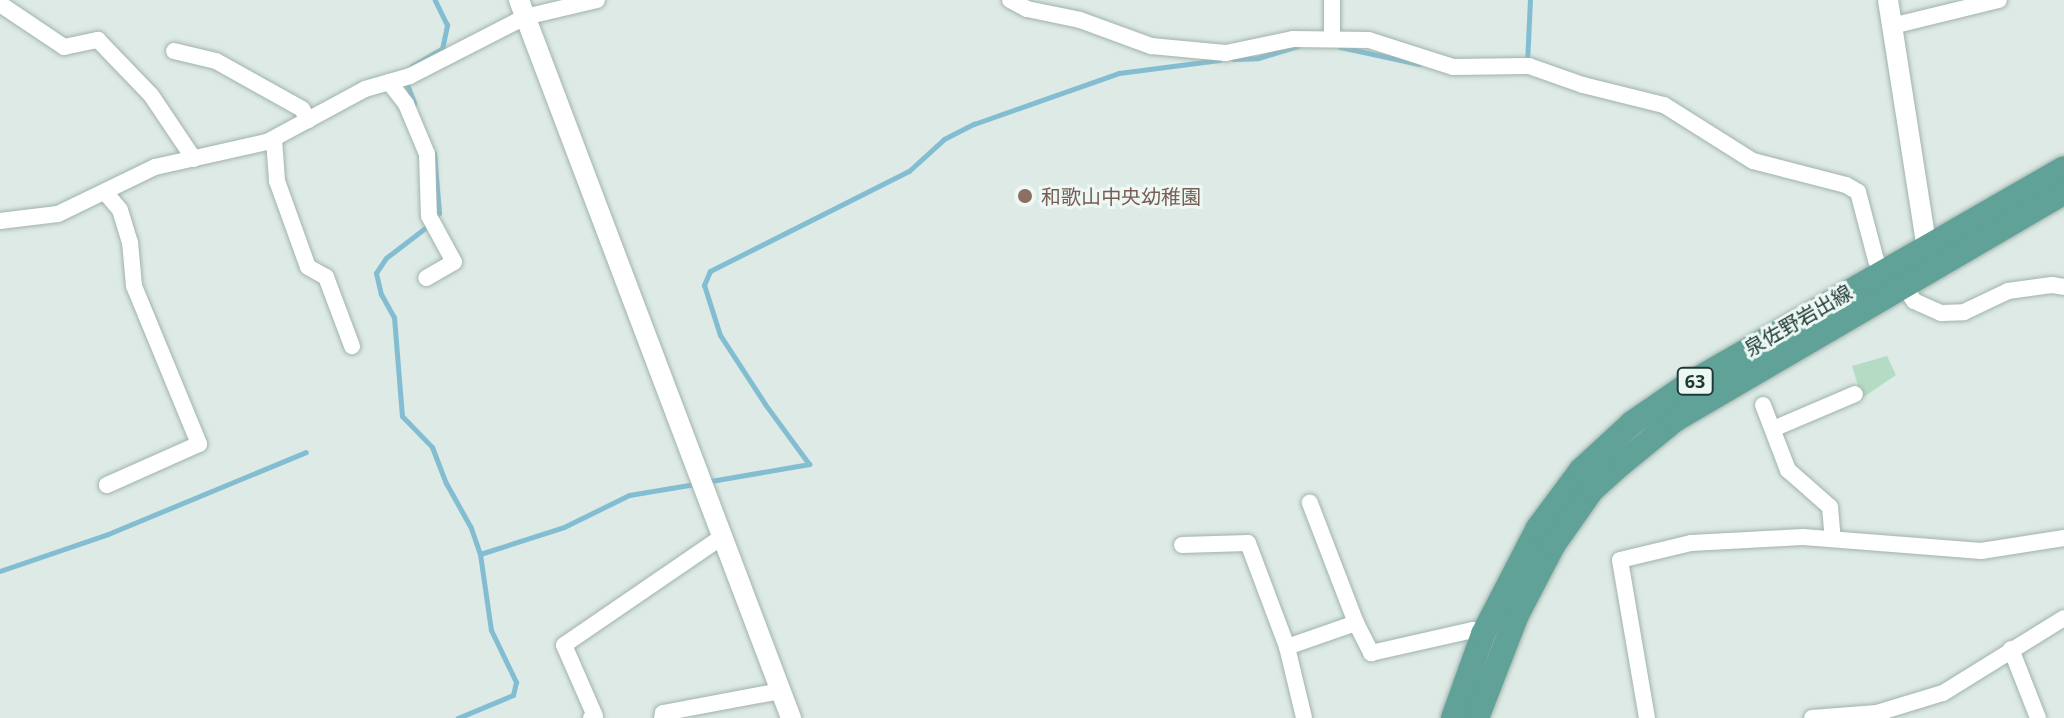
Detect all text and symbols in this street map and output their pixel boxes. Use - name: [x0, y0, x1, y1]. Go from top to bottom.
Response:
- place label: 和歌山中央幼稚園: [1041, 184, 1201, 208]
- marker: 和歌山中央幼稚園: [1016, 187, 1034, 205]
- street label: 泉佐野岩出線: [1740, 280, 1856, 360]
- road number: 63: [1675, 367, 1715, 395]

